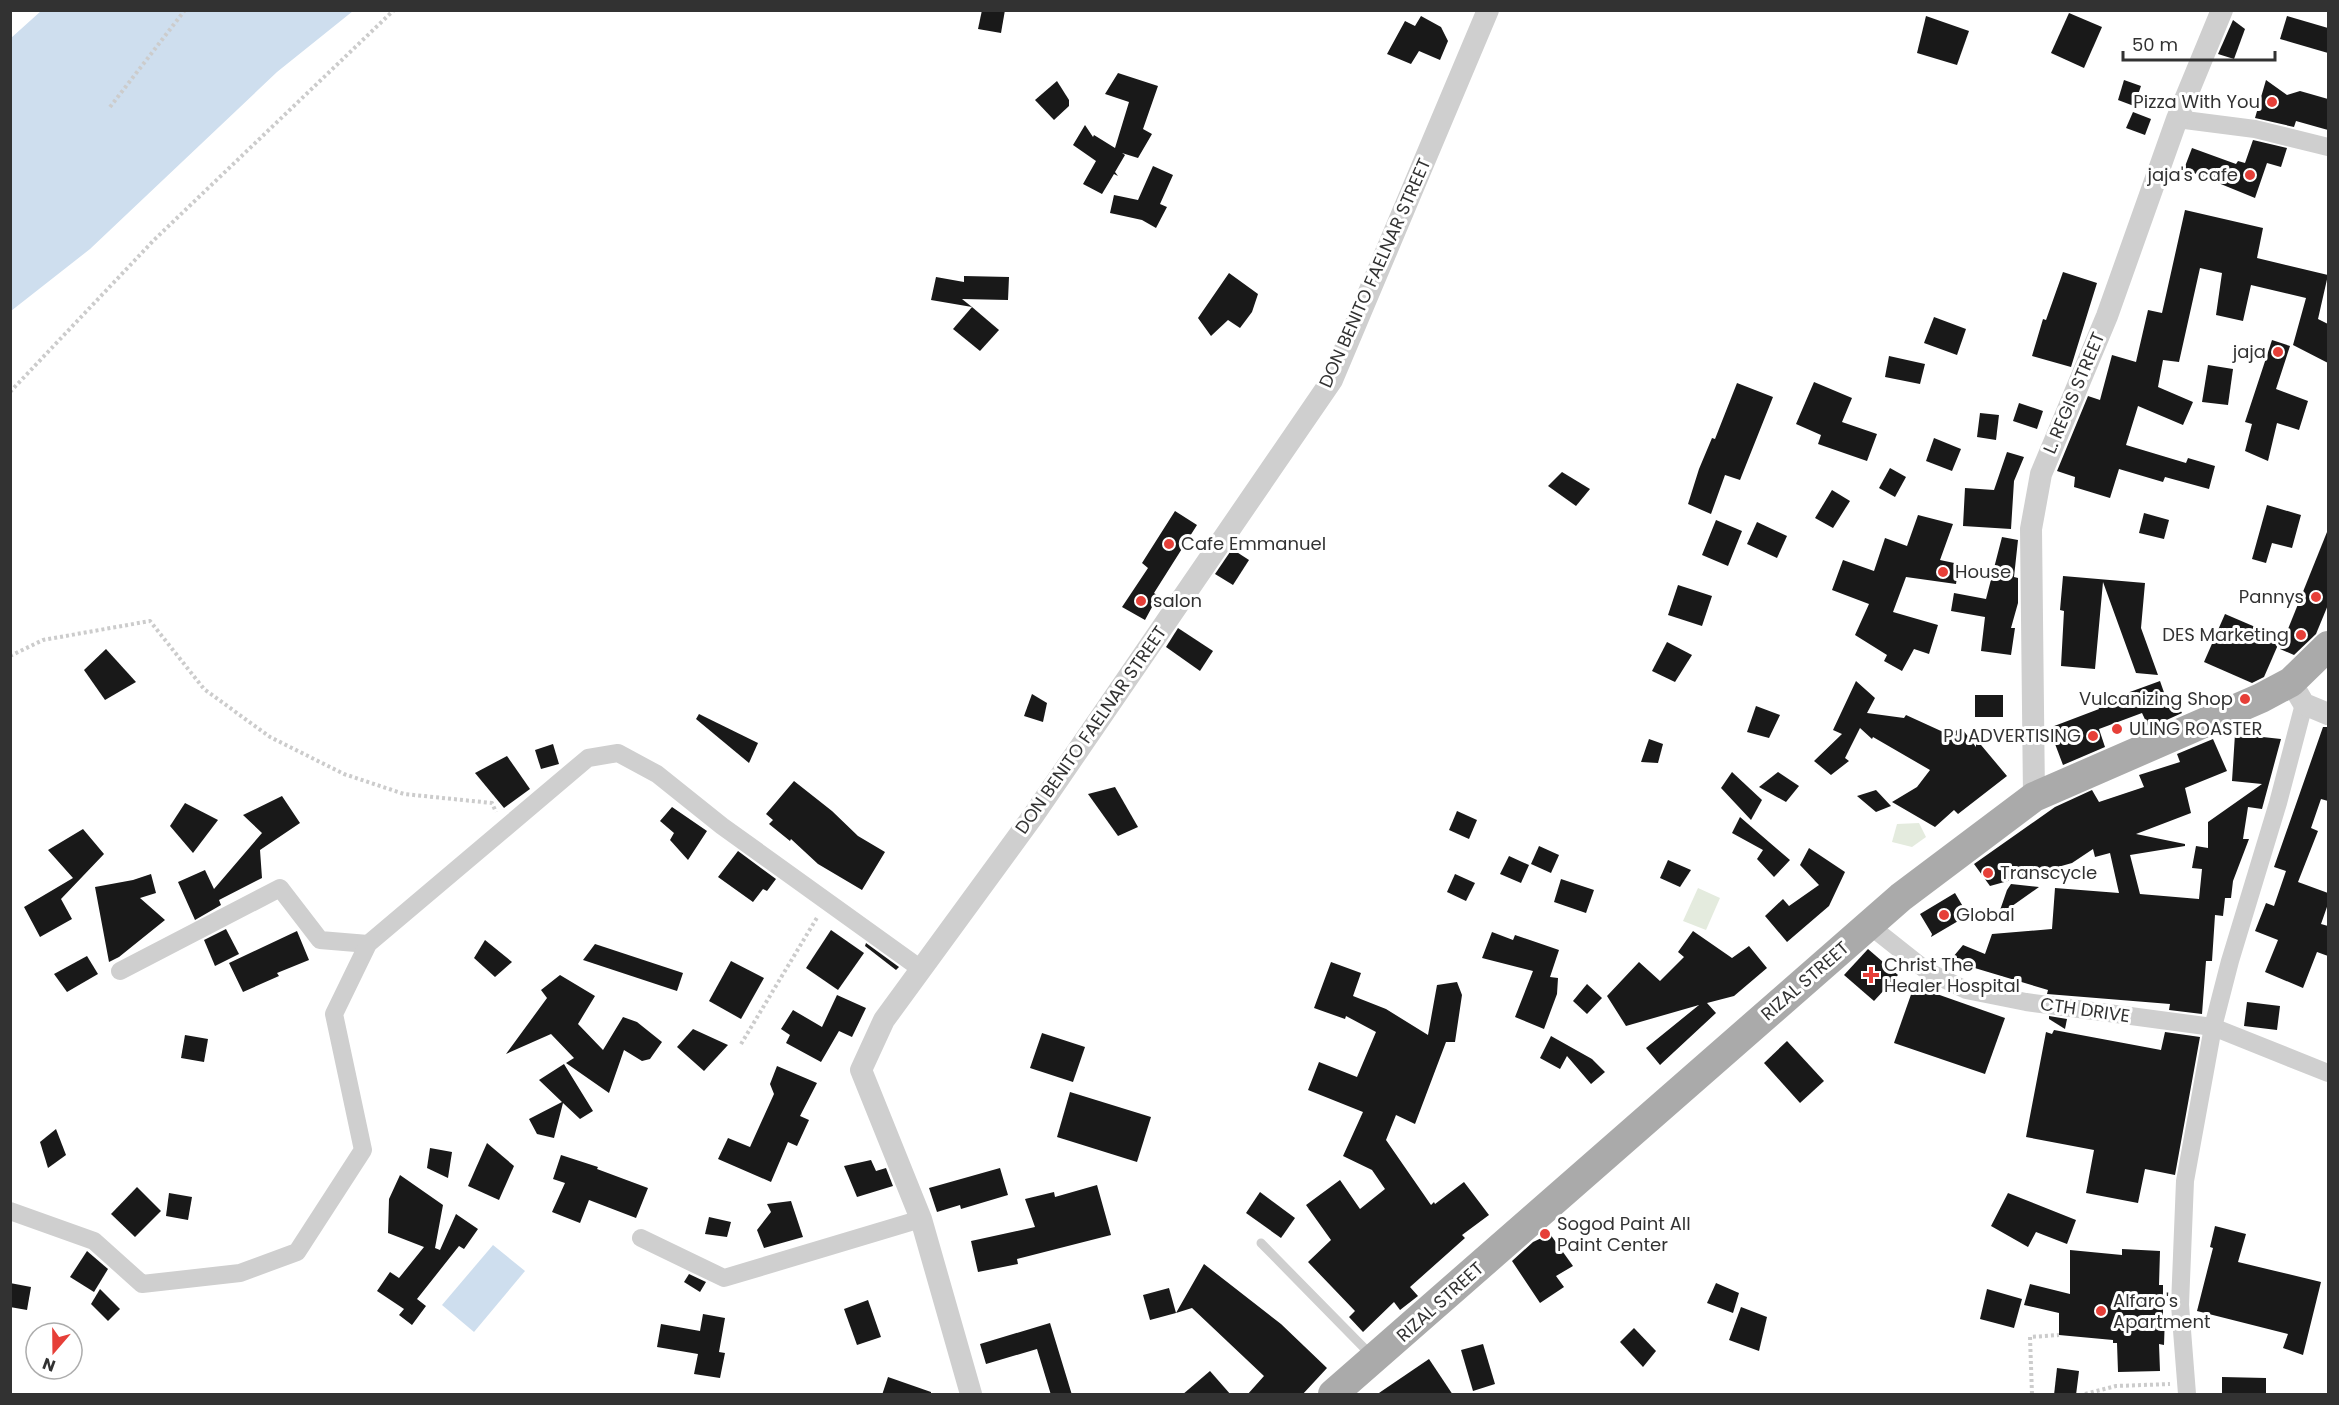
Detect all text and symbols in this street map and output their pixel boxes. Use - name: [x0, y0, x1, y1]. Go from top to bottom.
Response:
- scale bar: [2123, 24, 2274, 62]
- text: 50 m: [2132, 32, 2178, 57]
- place label: Pizza With You: [2133, 89, 2260, 114]
- marker: Pizza With You: [2265, 95, 2279, 109]
- street label: DON BENITO FAELNAR STREET: [1313, 154, 1437, 391]
- place label: jaja's cafe: [2146, 162, 2238, 187]
- marker: jaja's cafe: [2243, 168, 2257, 182]
- street label: L. REGIS STREET: [2037, 328, 2111, 457]
- place label: jaja: [2232, 339, 2266, 364]
- marker: jaja: [2271, 345, 2285, 359]
- place label: Cafe Emmanuel: [1181, 531, 1326, 556]
- marker: Cafe Emmanuel: [1162, 537, 1176, 551]
- place label: House: [1955, 559, 2011, 584]
- marker: House: [1936, 565, 1950, 579]
- place label: Pannys: [2239, 584, 2304, 609]
- place label: salon: [1153, 588, 1202, 613]
- marker: Pannys: [2309, 590, 2323, 604]
- marker: salon: [1134, 594, 1148, 608]
- street label: DON BENITO FAELNAR STREET: [1009, 621, 1172, 839]
- place label: DES Marketing: [2162, 622, 2289, 647]
- marker: DES Marketing: [2294, 628, 2308, 642]
- place label: Vulcanizing Shop: [2079, 686, 2233, 711]
- marker: Vulcanizing Shop: [2238, 692, 2252, 706]
- place label: ULING ROASTER: [2129, 716, 2263, 741]
- marker: ULING ROASTER: [2110, 722, 2124, 736]
- place label: PJ ADVERTISING: [1943, 723, 2081, 748]
- marker: PJ ADVERTISING: [2086, 729, 2100, 743]
- place label: Transcycle: [2000, 860, 2097, 885]
- marker: Transcycle: [1981, 866, 1995, 880]
- place label: Global: [1956, 902, 2015, 927]
- marker: Global: [1937, 908, 1951, 922]
- street label: RIZAL STREET: [1755, 935, 1854, 1026]
- place label: Christ The Healer Hospital: [1884, 952, 2020, 998]
- marker: Christ The Healer Hospital: [1862, 966, 1880, 984]
- street label: CTH DRIVE: [2039, 991, 2132, 1028]
- place label: Sogod Paint All Paint Center: [1557, 1211, 1691, 1257]
- marker: Sogod Paint All Paint Center: [1538, 1227, 1552, 1241]
- street label: RIZAL STREET: [1391, 1256, 1489, 1347]
- place label: Alfaro's Apartment: [2113, 1288, 2211, 1334]
- marker: Alfaro's Apartment: [2094, 1304, 2108, 1318]
- north arrow: [24, 1321, 84, 1381]
- text: N: [39, 1352, 59, 1377]

